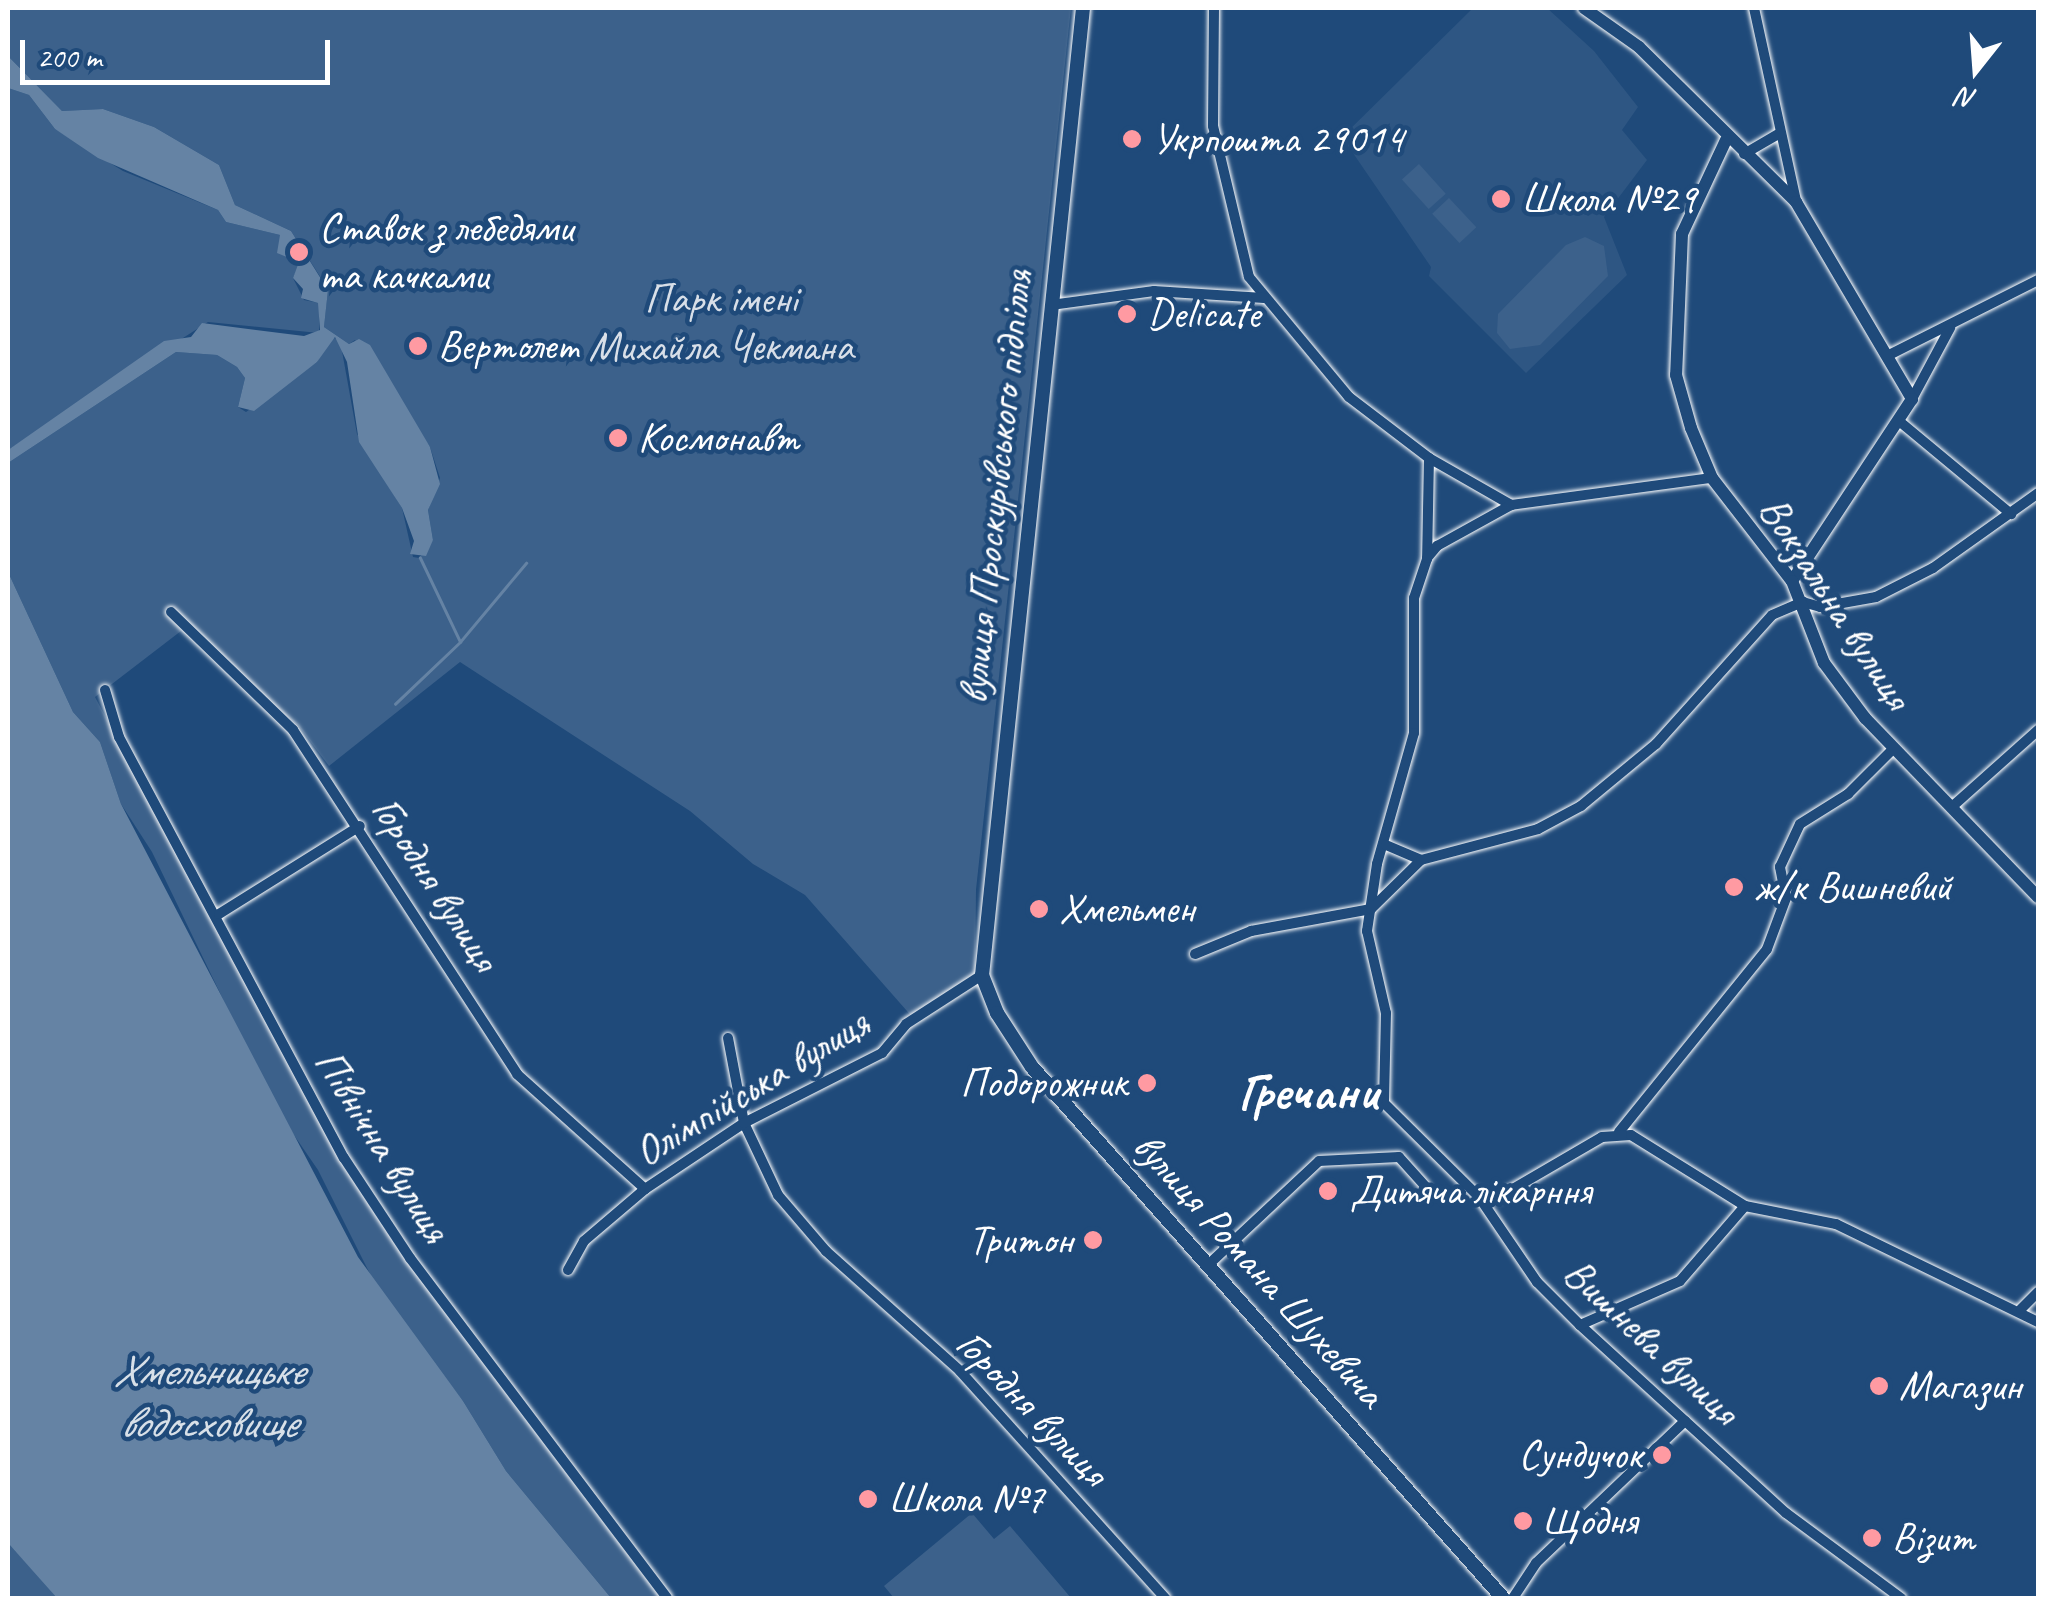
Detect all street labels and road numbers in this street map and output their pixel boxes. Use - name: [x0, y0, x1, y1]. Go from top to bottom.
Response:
- street label: вулиця Проскурівського підпілля: [948, 267, 1044, 707]
- street label: Вокзальна вулиця: [1748, 488, 1922, 718]
- street label: Городня вулиця: [360, 787, 510, 981]
- street label: Олімпійська вулиця: [624, 998, 880, 1178]
- street label: Північна вулиця: [303, 1040, 461, 1252]
- street label: вулиця Романа Шухевича: [1123, 1123, 1395, 1417]
- street label: Вишнева вулиця: [1553, 1248, 1749, 1436]
- street label: Городня вулиця: [945, 1319, 1119, 1497]

